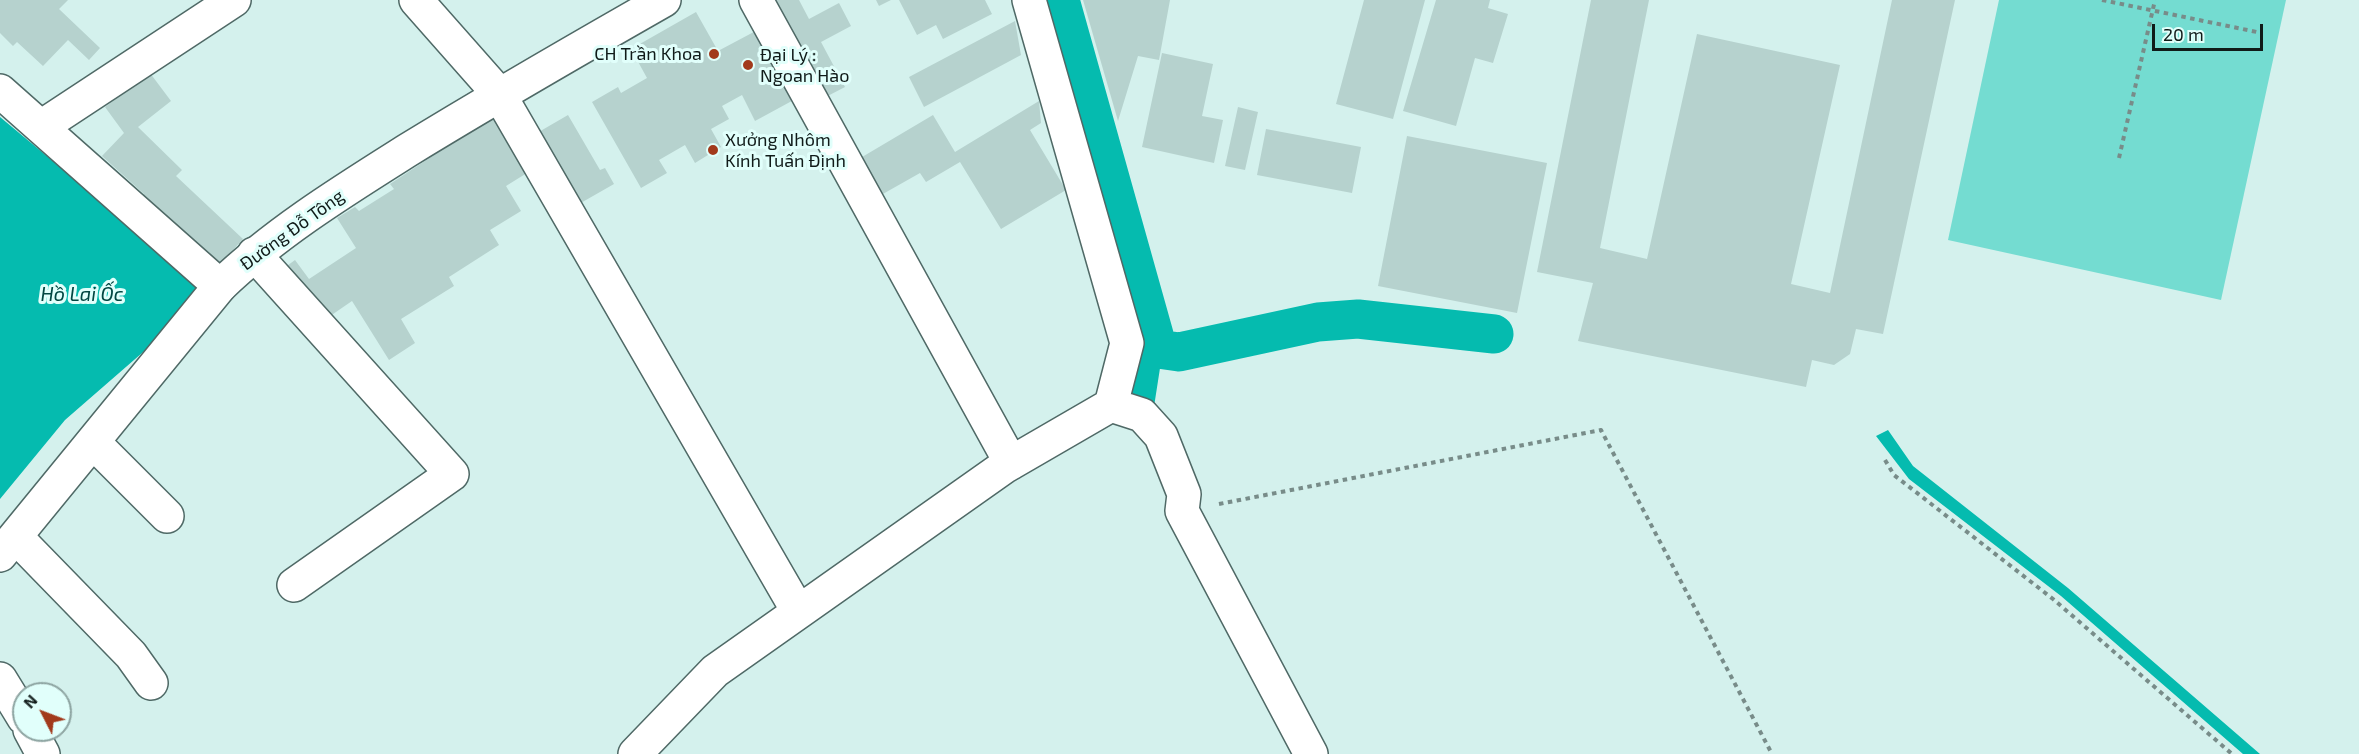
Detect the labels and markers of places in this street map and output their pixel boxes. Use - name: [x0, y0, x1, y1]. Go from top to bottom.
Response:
- place label: CH Trần Khoa: [594, 43, 702, 65]
- place label: Đại Lý : Ngoan Hào: [760, 44, 849, 86]
- marker: CH Trần Khoa: [707, 47, 721, 61]
- marker: Đại Lý : Ngoan Hào: [741, 58, 755, 72]
- place label: Xưởng Nhôm Kính Tuấn Định: [725, 129, 846, 172]
- marker: Xưởng Nhôm Kính Tuấn Định: [706, 143, 720, 157]

